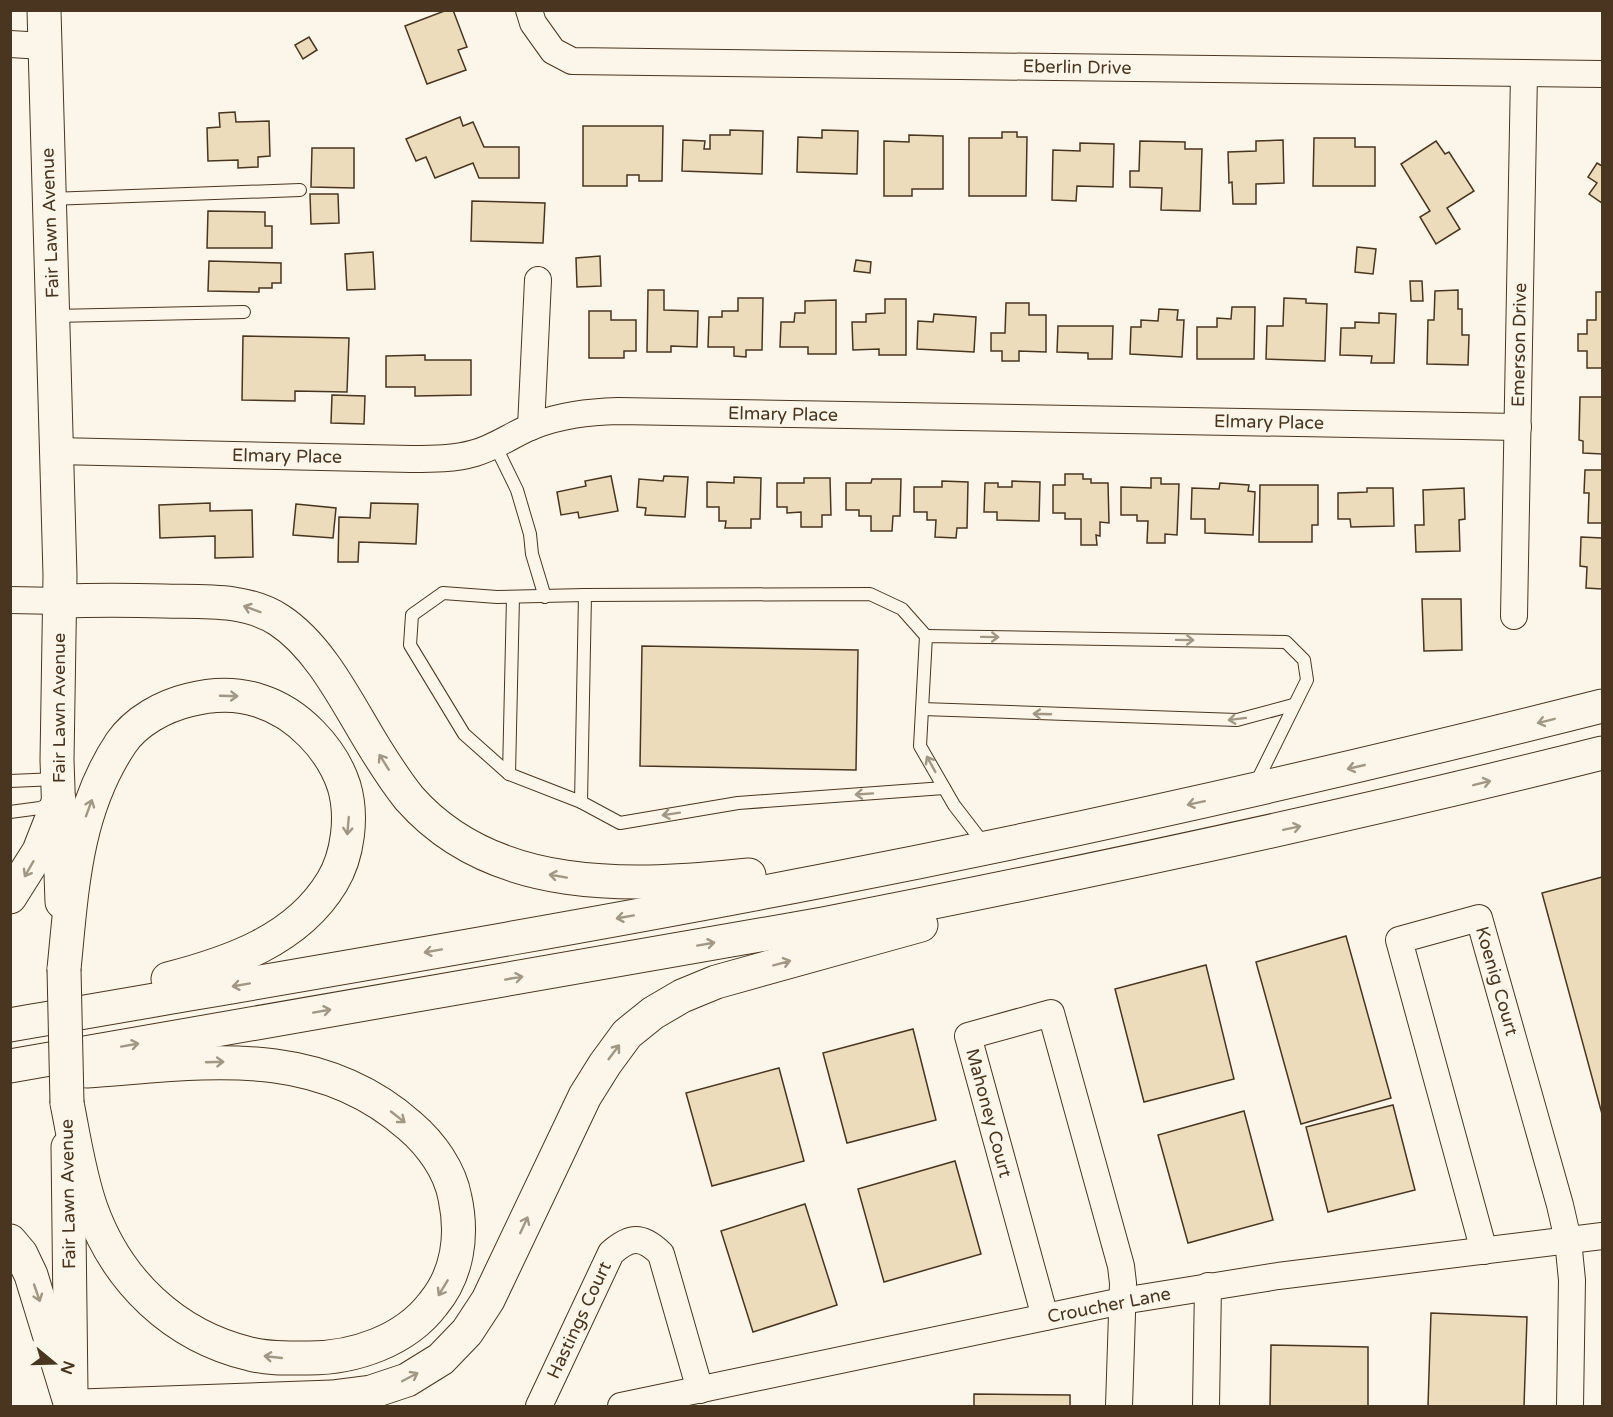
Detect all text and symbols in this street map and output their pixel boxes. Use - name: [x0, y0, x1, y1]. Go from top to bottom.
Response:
- street label: Eberlin Drive: [1022, 55, 1132, 79]
- street label: Fair Lawn Avenue: [36, 147, 64, 299]
- street label: Emerson Drive: [1507, 283, 1531, 407]
- street label: Elmary Place: [728, 402, 838, 426]
- street label: Elmary Place: [1214, 410, 1324, 434]
- street label: Elmary Place: [232, 444, 342, 468]
- one-way arrow: [244, 602, 262, 613]
- one-way arrow: [979, 632, 999, 643]
- street label: Fair Lawn Avenue: [48, 633, 70, 783]
- one-way arrow: [1174, 634, 1194, 646]
- one-way arrow: [218, 691, 238, 702]
- one-way arrow: [1033, 708, 1053, 719]
- one-way arrow: [1227, 714, 1247, 725]
- one-way arrow: [1537, 715, 1556, 727]
- one-way arrow: [377, 754, 389, 771]
- one-way arrow: [925, 756, 937, 773]
- one-way arrow: [1347, 761, 1366, 773]
- one-way arrow: [1472, 777, 1491, 789]
- one-way arrow: [855, 788, 875, 799]
- one-way arrow: [1187, 798, 1207, 809]
- one-way arrow: [85, 799, 96, 818]
- one-way arrow: [661, 809, 681, 820]
- one-way arrow: [342, 815, 353, 835]
- one-way arrow: [1283, 821, 1302, 833]
- one-way arrow: [23, 860, 35, 877]
- one-way arrow: [549, 870, 569, 881]
- one-way arrow: [616, 912, 636, 923]
- street label: Koenig Court: [1471, 924, 1523, 1038]
- one-way arrow: [696, 939, 716, 950]
- one-way arrow: [424, 946, 444, 957]
- one-way arrow: [772, 957, 791, 968]
- one-way arrow: [504, 972, 524, 983]
- one-way arrow: [232, 980, 252, 991]
- one-way arrow: [312, 1005, 332, 1016]
- one-way arrow: [120, 1039, 139, 1050]
- one-way arrow: [607, 1044, 620, 1060]
- street label: Mahoney Court: [961, 1046, 1017, 1180]
- one-way arrow: [205, 1057, 225, 1068]
- one-way arrow: [390, 1110, 406, 1123]
- street label: Fair Lawn Avenue: [56, 1119, 80, 1269]
- one-way arrow: [519, 1216, 531, 1234]
- street label: Hastings Court: [542, 1258, 616, 1382]
- one-way arrow: [437, 1279, 449, 1296]
- street label: Croucher Lane: [1046, 1282, 1172, 1328]
- one-way arrow: [32, 1283, 43, 1301]
- north arrow: [24, 1333, 84, 1393]
- one-way arrow: [264, 1351, 284, 1362]
- text: N: [56, 1358, 79, 1377]
- one-way arrow: [401, 1371, 418, 1383]

